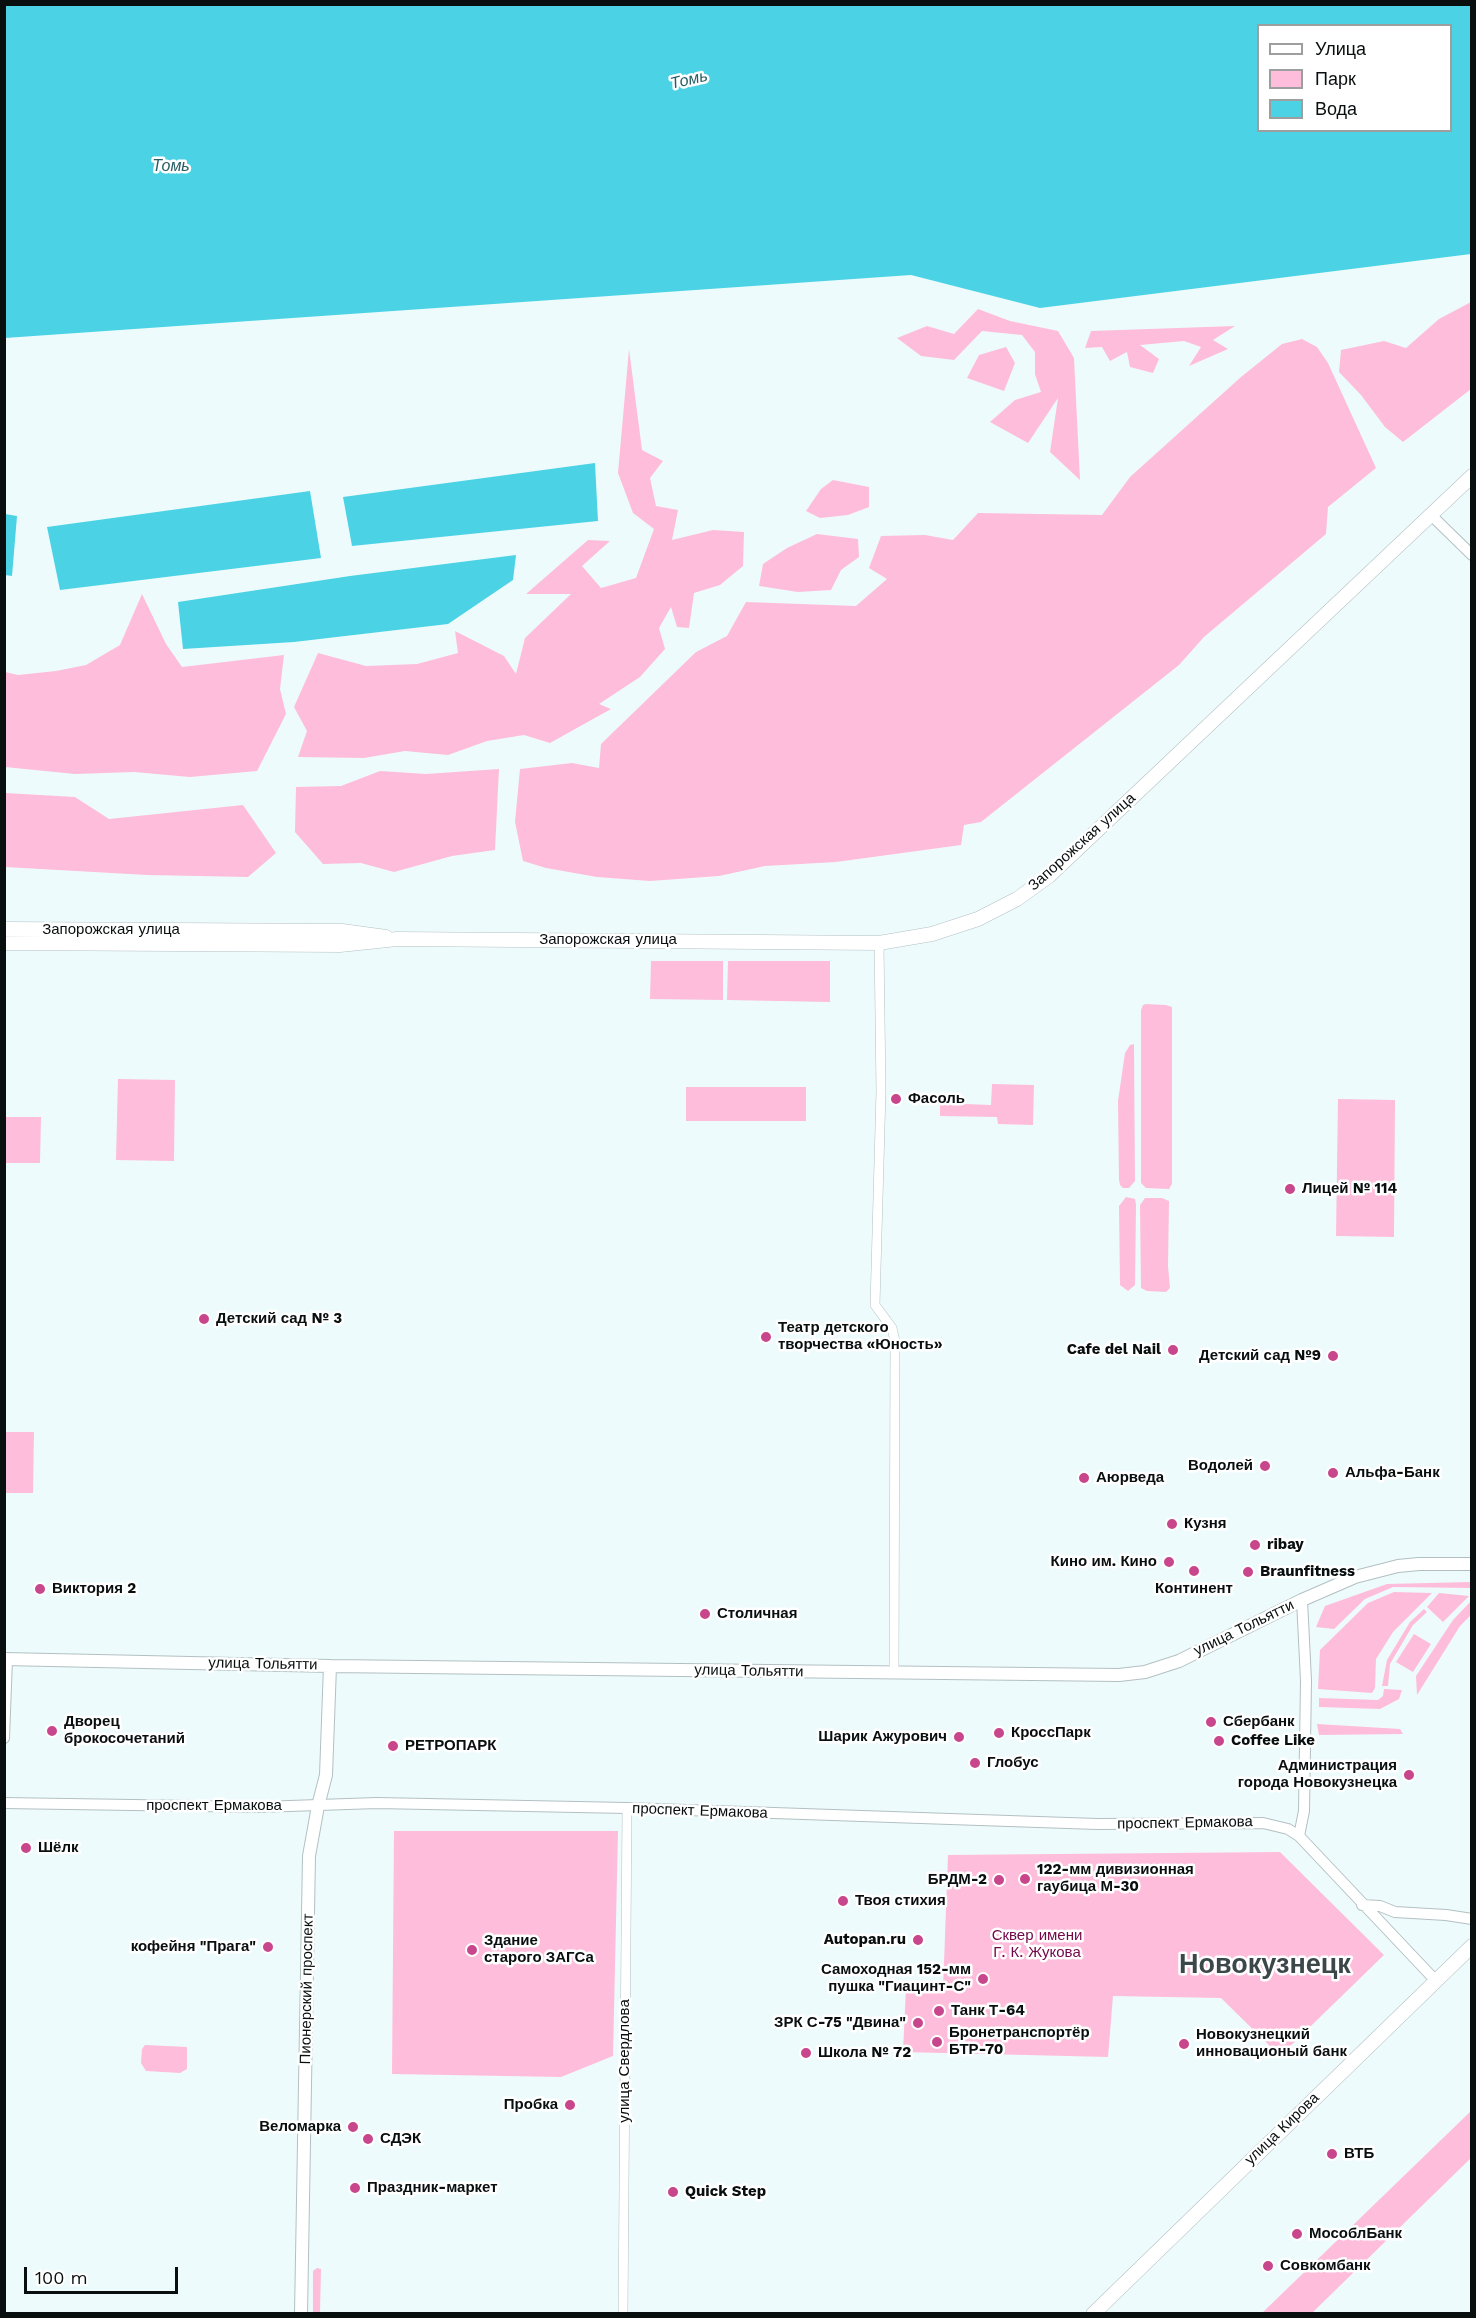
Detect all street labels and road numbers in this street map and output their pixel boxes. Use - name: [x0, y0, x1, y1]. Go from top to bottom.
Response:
- street label: Запорожская улица: [1025, 789, 1139, 895]
- street label: Запорожская улица: [42, 921, 180, 939]
- street label: Запорожская улица: [539, 931, 677, 949]
- street label: улица Тольятти: [1191, 1596, 1297, 1660]
- street label: улица Тольятти: [208, 1654, 318, 1674]
- street label: улица Тольятти: [694, 1661, 804, 1681]
- street label: проспект Ермакова: [146, 1797, 282, 1815]
- street label: проспект Ермакова: [632, 1800, 768, 1822]
- street label: проспект Ермакова: [1117, 1813, 1253, 1833]
- street label: Пионерский проспект: [297, 1913, 317, 2065]
- street label: улица Свердлова: [616, 1999, 634, 2123]
- street label: улица Кирова: [1241, 2089, 1323, 2169]

